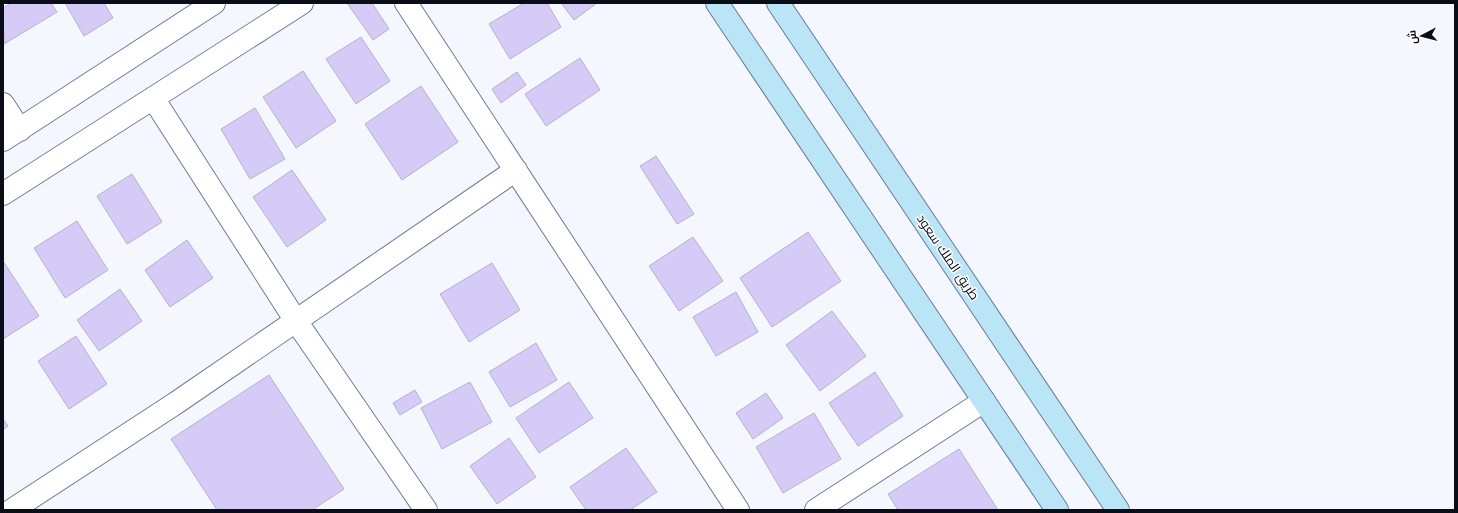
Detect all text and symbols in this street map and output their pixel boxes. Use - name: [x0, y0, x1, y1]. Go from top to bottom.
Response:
- north arrow: [1402, 16, 1442, 56]
- text: ش: [1405, 29, 1420, 45]
- street label: طريق الملك سعود: [914, 211, 982, 303]

